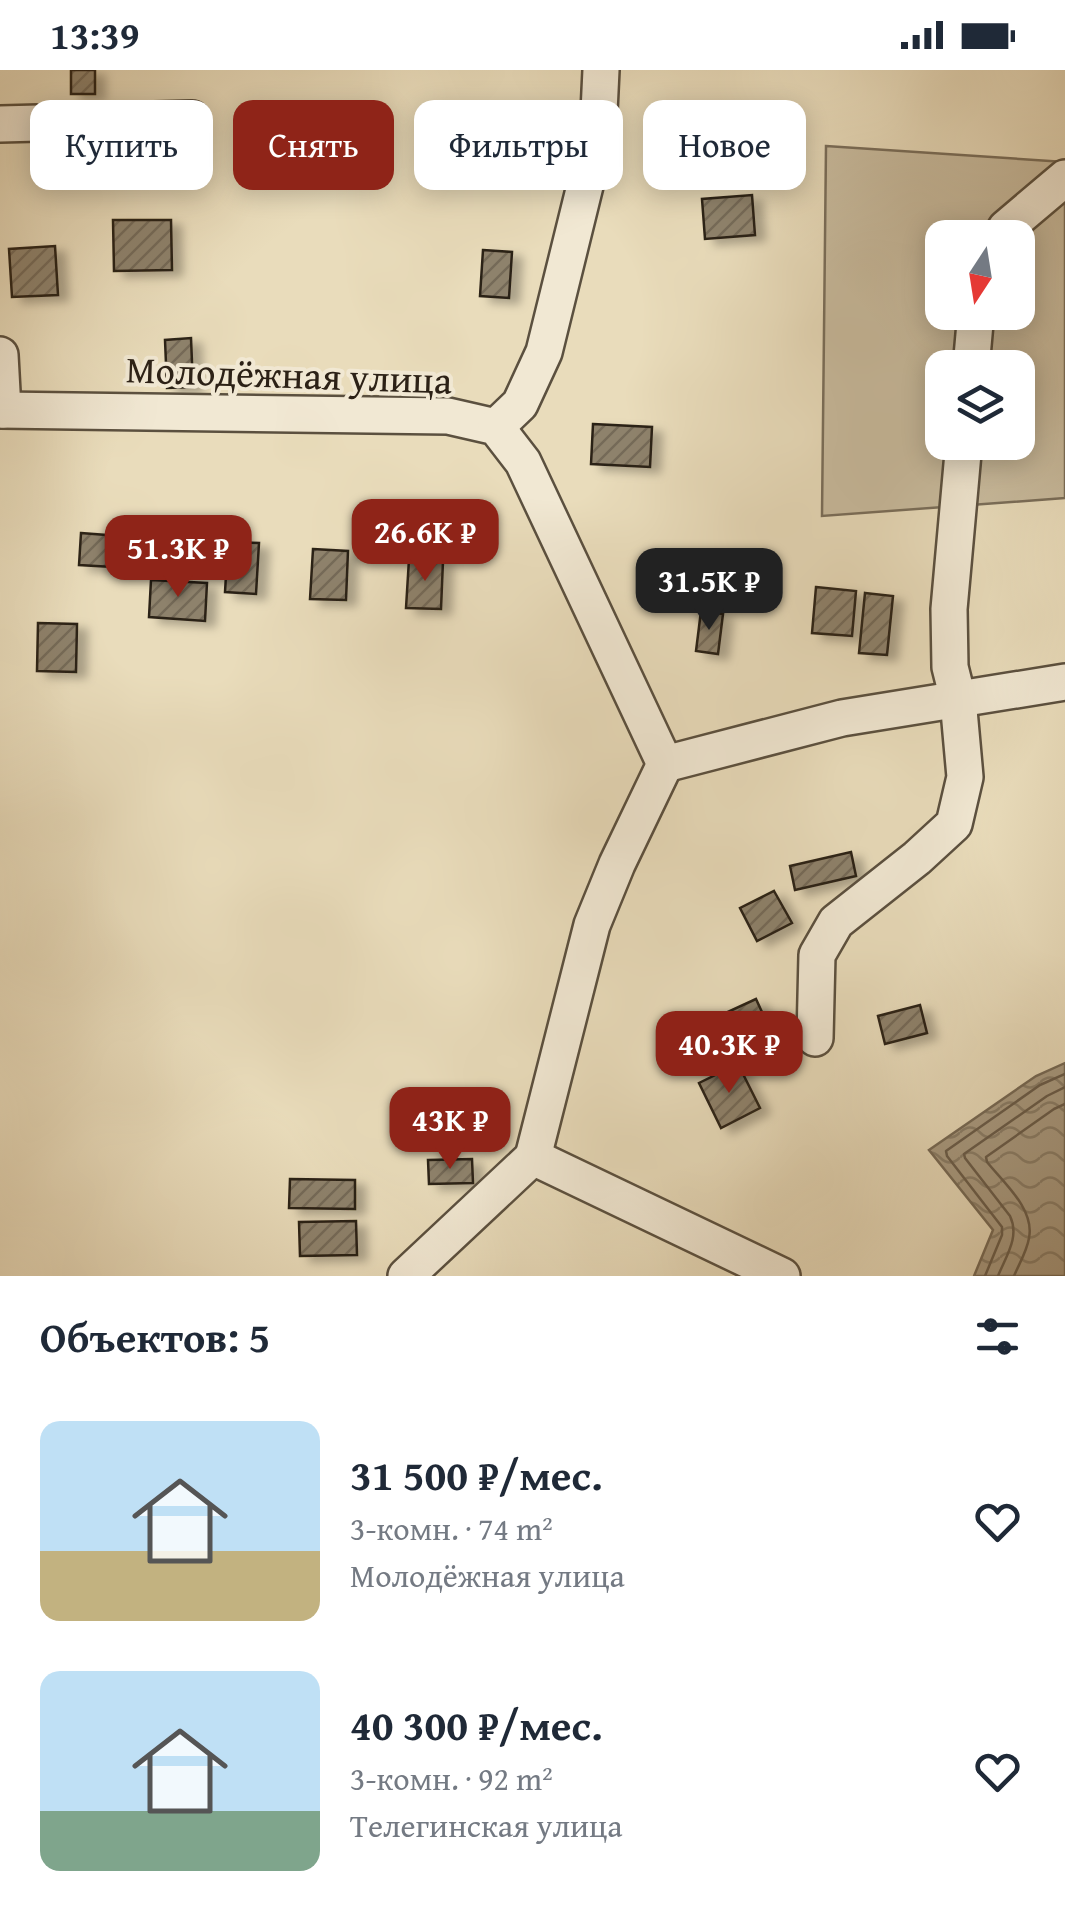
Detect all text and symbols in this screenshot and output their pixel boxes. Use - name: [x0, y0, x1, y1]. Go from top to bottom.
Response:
- text: 13:39: [50, 7, 140, 63]
- chip: Купить: [30, 100, 213, 190]
- chip: Снять: [233, 100, 394, 190]
- chip: Фильтры: [414, 100, 623, 190]
- chip: Новое: [643, 100, 806, 190]
- north arrow: [925, 220, 1035, 330]
- map controls: [925, 220, 1035, 460]
- street label: Молодёжная улица: [125, 340, 453, 408]
- button: layers: [925, 350, 1035, 460]
- pin: 26.6K ₽: [333, 499, 517, 584]
- text: 26.6K ₽: [374, 508, 476, 555]
- pin: 51.3K ₽: [86, 515, 270, 600]
- text: 51.3K ₽: [127, 524, 229, 571]
- pin: 31.5K ₽: [617, 548, 801, 633]
- text: 31.5K ₽: [658, 557, 760, 604]
- pin: 40.3K ₽: [637, 1011, 821, 1096]
- text: 40.3K ₽: [678, 1020, 780, 1067]
- pin: 43K ₽: [380, 1087, 520, 1172]
- text: 43K ₽: [412, 1096, 489, 1143]
- text: Объектов: 5: [40, 1306, 270, 1367]
- icon: filters: [970, 1309, 1025, 1364]
- text: 31 500 ₽/мес.: [350, 1444, 603, 1505]
- icon: home: [120, 1461, 240, 1581]
- icon: heart: [970, 1494, 1025, 1549]
- text: 3-комн. · 74 m²: [350, 1505, 553, 1552]
- text: Молодёжная улица: [350, 1552, 625, 1599]
- text: 40 300 ₽/мес.: [350, 1694, 603, 1755]
- icon: home: [120, 1711, 240, 1831]
- icon: heart: [970, 1744, 1025, 1799]
- text: 3-комн. · 92 m²: [350, 1755, 553, 1802]
- text: Телегинская улица: [350, 1802, 623, 1849]

